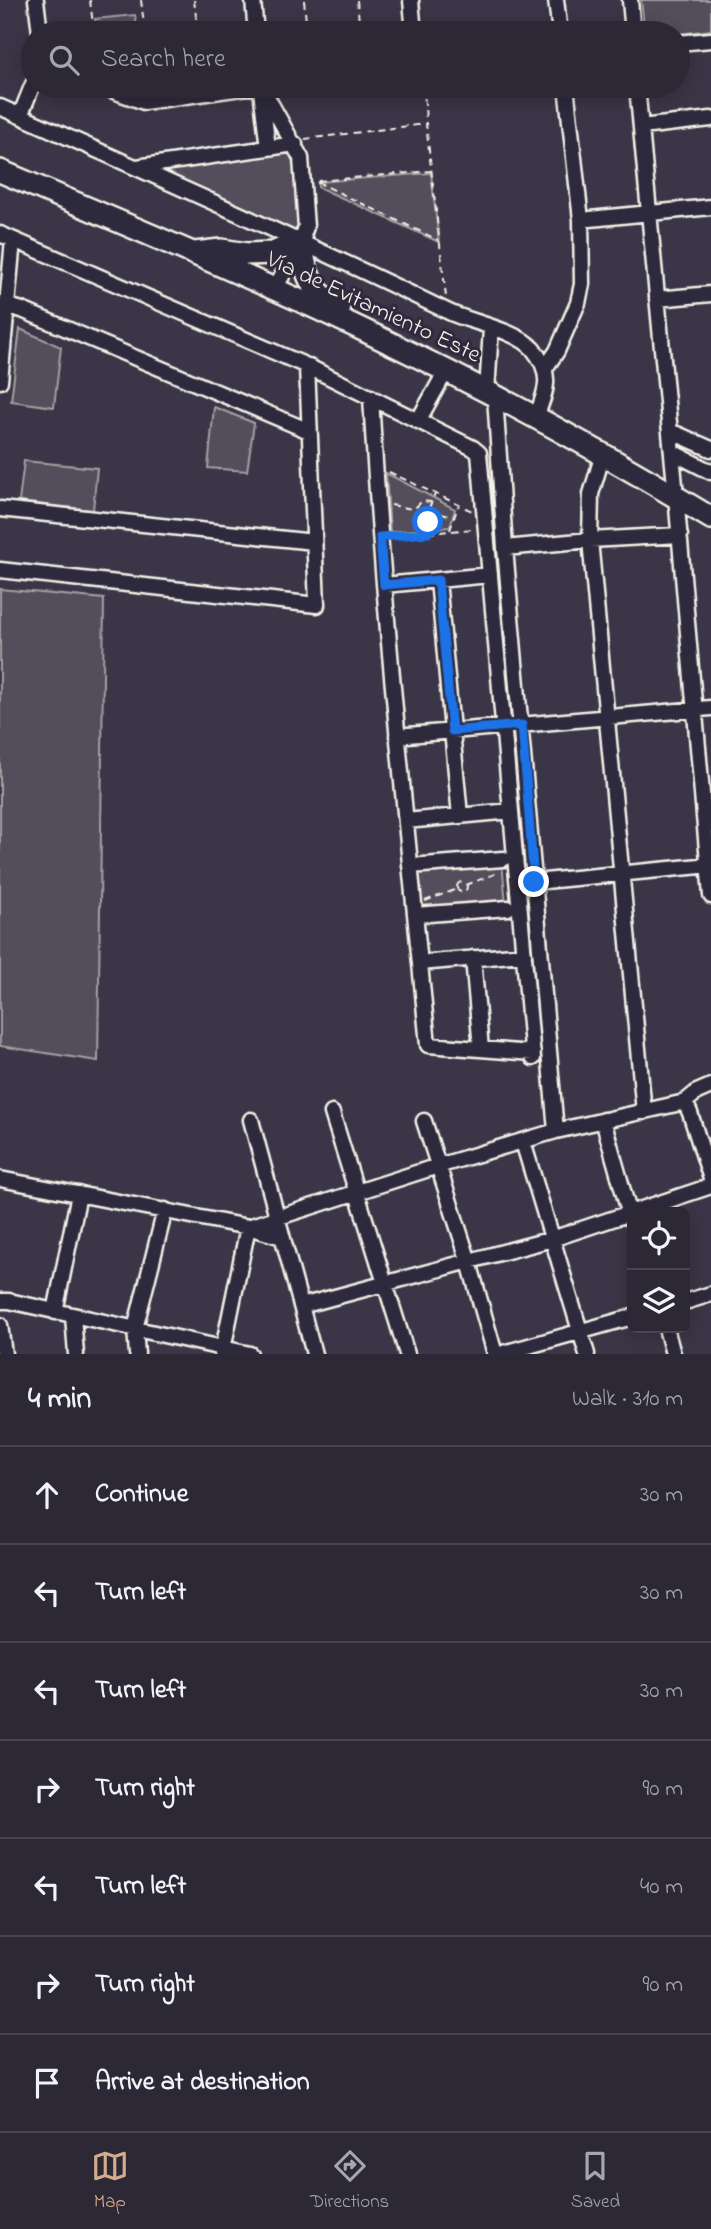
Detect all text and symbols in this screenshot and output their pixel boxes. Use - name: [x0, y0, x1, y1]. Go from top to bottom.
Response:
- search box: [21, 21, 690, 98]
- icon: search: [45, 41, 83, 79]
- text: Search here: [101, 41, 226, 79]
- street label: Vía de Evitamiento Este: [259, 243, 486, 373]
- route start: [412, 506, 443, 537]
- route end: [518, 866, 549, 897]
- map controls: [627, 1207, 690, 1333]
- button: locate: [627, 1207, 690, 1270]
- button: layers: [627, 1270, 690, 1333]
- text: 4 min: [28, 1378, 91, 1422]
- text: Walk · 310 m: [572, 1383, 683, 1416]
- icon: ahead: [28, 1476, 66, 1514]
- text: Continue: [95, 1476, 188, 1514]
- text: 30 m: [640, 1479, 683, 1512]
- icon: left: [28, 1574, 66, 1612]
- text: Turn left: [95, 1574, 186, 1612]
- text: 30 m: [640, 1577, 683, 1610]
- icon: left: [28, 1672, 66, 1710]
- text: Turn left: [95, 1672, 186, 1710]
- text: 30 m: [640, 1675, 683, 1708]
- icon: right: [28, 1770, 66, 1808]
- text: Turn right: [95, 1770, 195, 1808]
- text: 90 m: [643, 1773, 683, 1806]
- icon: left: [28, 1868, 66, 1906]
- text: Turn left: [95, 1868, 186, 1906]
- text: 40 m: [640, 1871, 683, 1904]
- icon: right: [28, 1966, 66, 2004]
- text: Turn right: [95, 1966, 195, 2004]
- text: 90 m: [643, 1969, 683, 2002]
- icon: arrive: [28, 2064, 66, 2102]
- text: Arrive at destination: [95, 2064, 310, 2102]
- tab: Map: [91, 2147, 129, 2216]
- tab: Directions: [310, 2147, 389, 2216]
- tab: Saved: [571, 2147, 620, 2216]

